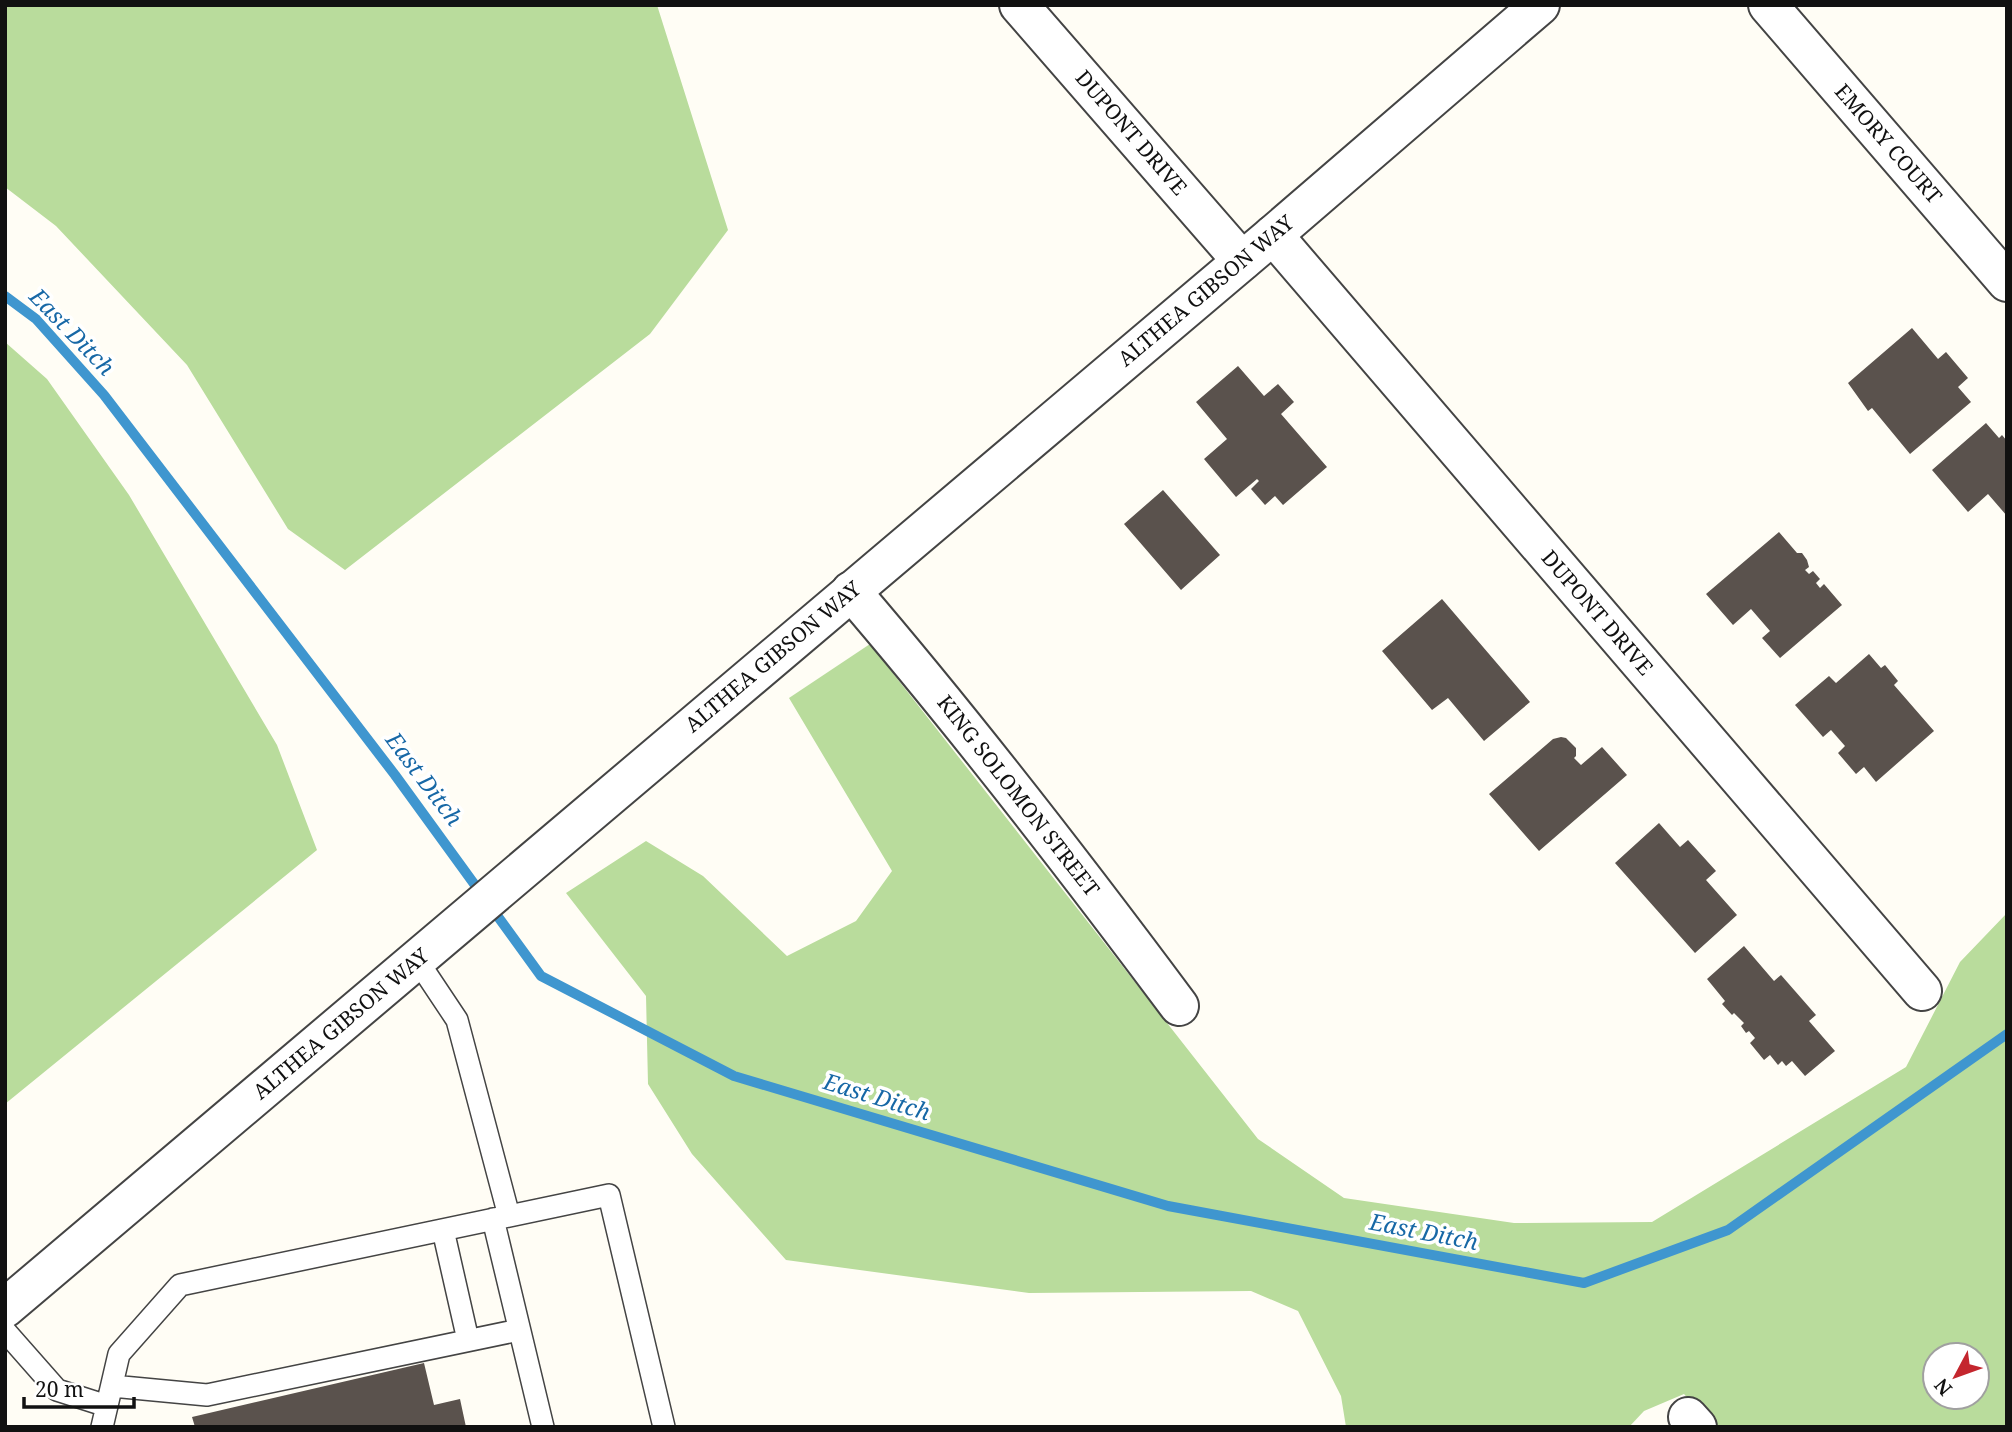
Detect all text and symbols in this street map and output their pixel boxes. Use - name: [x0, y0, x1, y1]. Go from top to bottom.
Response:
- street label: DUPONT DRIVE: [1070, 64, 1194, 201]
- street label: EMORY COURT: [1829, 78, 1949, 209]
- street label: ALTHEA GIBSON WAY: [1112, 208, 1300, 372]
- water label: East Ditch: [22, 280, 123, 382]
- street label: DUPONT DRIVE: [1536, 544, 1660, 681]
- street label: ALTHEA GIBSON WAY: [679, 574, 867, 738]
- street label: KING SOLOMON STREET: [931, 689, 1106, 902]
- water label: East Ditch: [378, 724, 471, 832]
- street label: ALTHEA GIBSON WAY: [247, 941, 435, 1105]
- water label: East Ditch: [819, 1064, 935, 1127]
- water label: East Ditch: [1366, 1205, 1481, 1257]
- north arrow: [1921, 1341, 1991, 1411]
- scale bar: [24, 1366, 135, 1410]
- text: N: [1928, 1373, 1958, 1401]
- text: 20 m: [35, 1375, 84, 1403]

